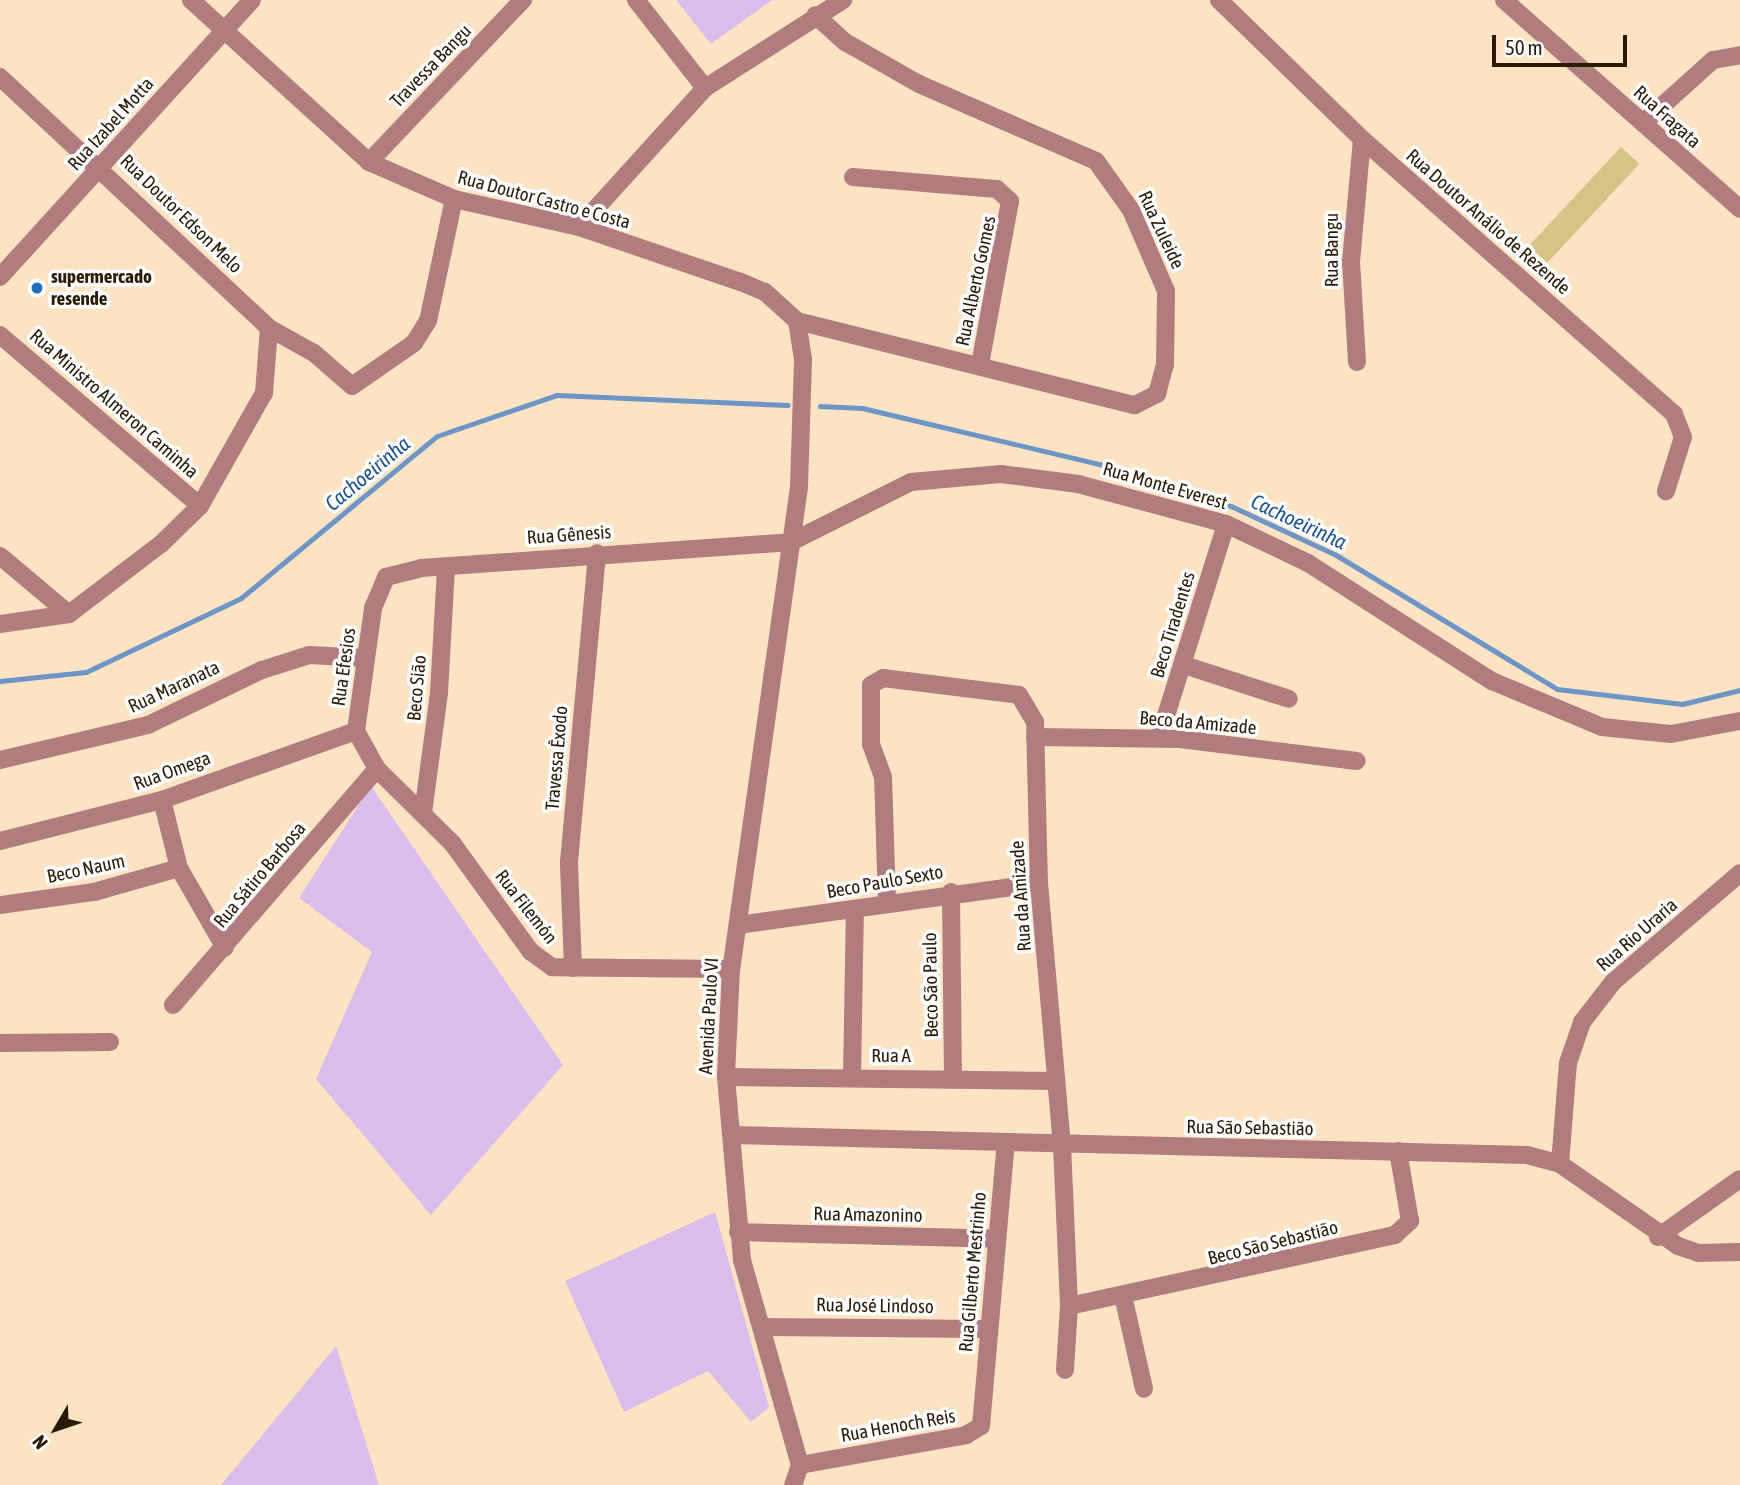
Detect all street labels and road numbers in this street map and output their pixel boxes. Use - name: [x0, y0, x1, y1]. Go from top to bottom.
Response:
- street label: Travessa Bangu: [386, 20, 476, 112]
- street label: Rua Izabel Motta: [63, 73, 159, 175]
- street label: Rua Fragata: [1629, 81, 1705, 153]
- street label: Rua Doutor Análio de Rezende: [1401, 144, 1575, 300]
- street label: Rua Doutor Edson Melo: [115, 150, 247, 278]
- street label: Rua Doutor Castro e Costa: [455, 166, 633, 234]
- street label: Rua Zuleide: [1133, 187, 1189, 273]
- street label: Rua Bangu: [1321, 213, 1343, 287]
- street label: Rua Alberto Gomes: [951, 214, 1001, 348]
- street label: Rua Ministro Almeron Caminha: [25, 325, 203, 483]
- street label: Rua Monte Everest: [1100, 457, 1230, 515]
- street label: Rua Gênesis: [526, 521, 612, 549]
- street label: Beco Tiradentes: [1146, 569, 1200, 681]
- street label: Rua Efesios: [327, 626, 361, 708]
- street label: Beco Sião: [403, 654, 431, 722]
- street label: Rua Maranata: [125, 656, 223, 718]
- street label: Travessa Êxodo: [541, 705, 573, 811]
- street label: Beco da Amizade: [1139, 707, 1257, 739]
- street label: Rua Omega: [130, 747, 214, 795]
- street label: Rua Sátiro Barbosa: [209, 818, 311, 932]
- street label: Rua da Amizade: [1006, 840, 1036, 952]
- street label: Beco Naum: [45, 850, 127, 888]
- street label: Beco Paulo Sexto: [825, 861, 945, 903]
- street label: Rua Filemón: [490, 866, 562, 948]
- street label: Rua Rio Uraria: [1592, 894, 1682, 976]
- street label: Beco São Paulo: [919, 932, 943, 1038]
- street label: Avenida Paulo VI: [695, 957, 723, 1075]
- street label: Rua A: [871, 1045, 911, 1067]
- street label: Rua São Sebastião: [1186, 1115, 1314, 1141]
- street label: Rua Gilberto Mestrinho: [955, 1191, 991, 1353]
- street label: Rua Amazonino: [813, 1203, 923, 1227]
- street label: Beco São Sebastião: [1206, 1216, 1340, 1270]
- street label: Rua José Lindoso: [816, 1294, 934, 1318]
- street label: Rua Henoch Reis: [839, 1405, 957, 1447]

